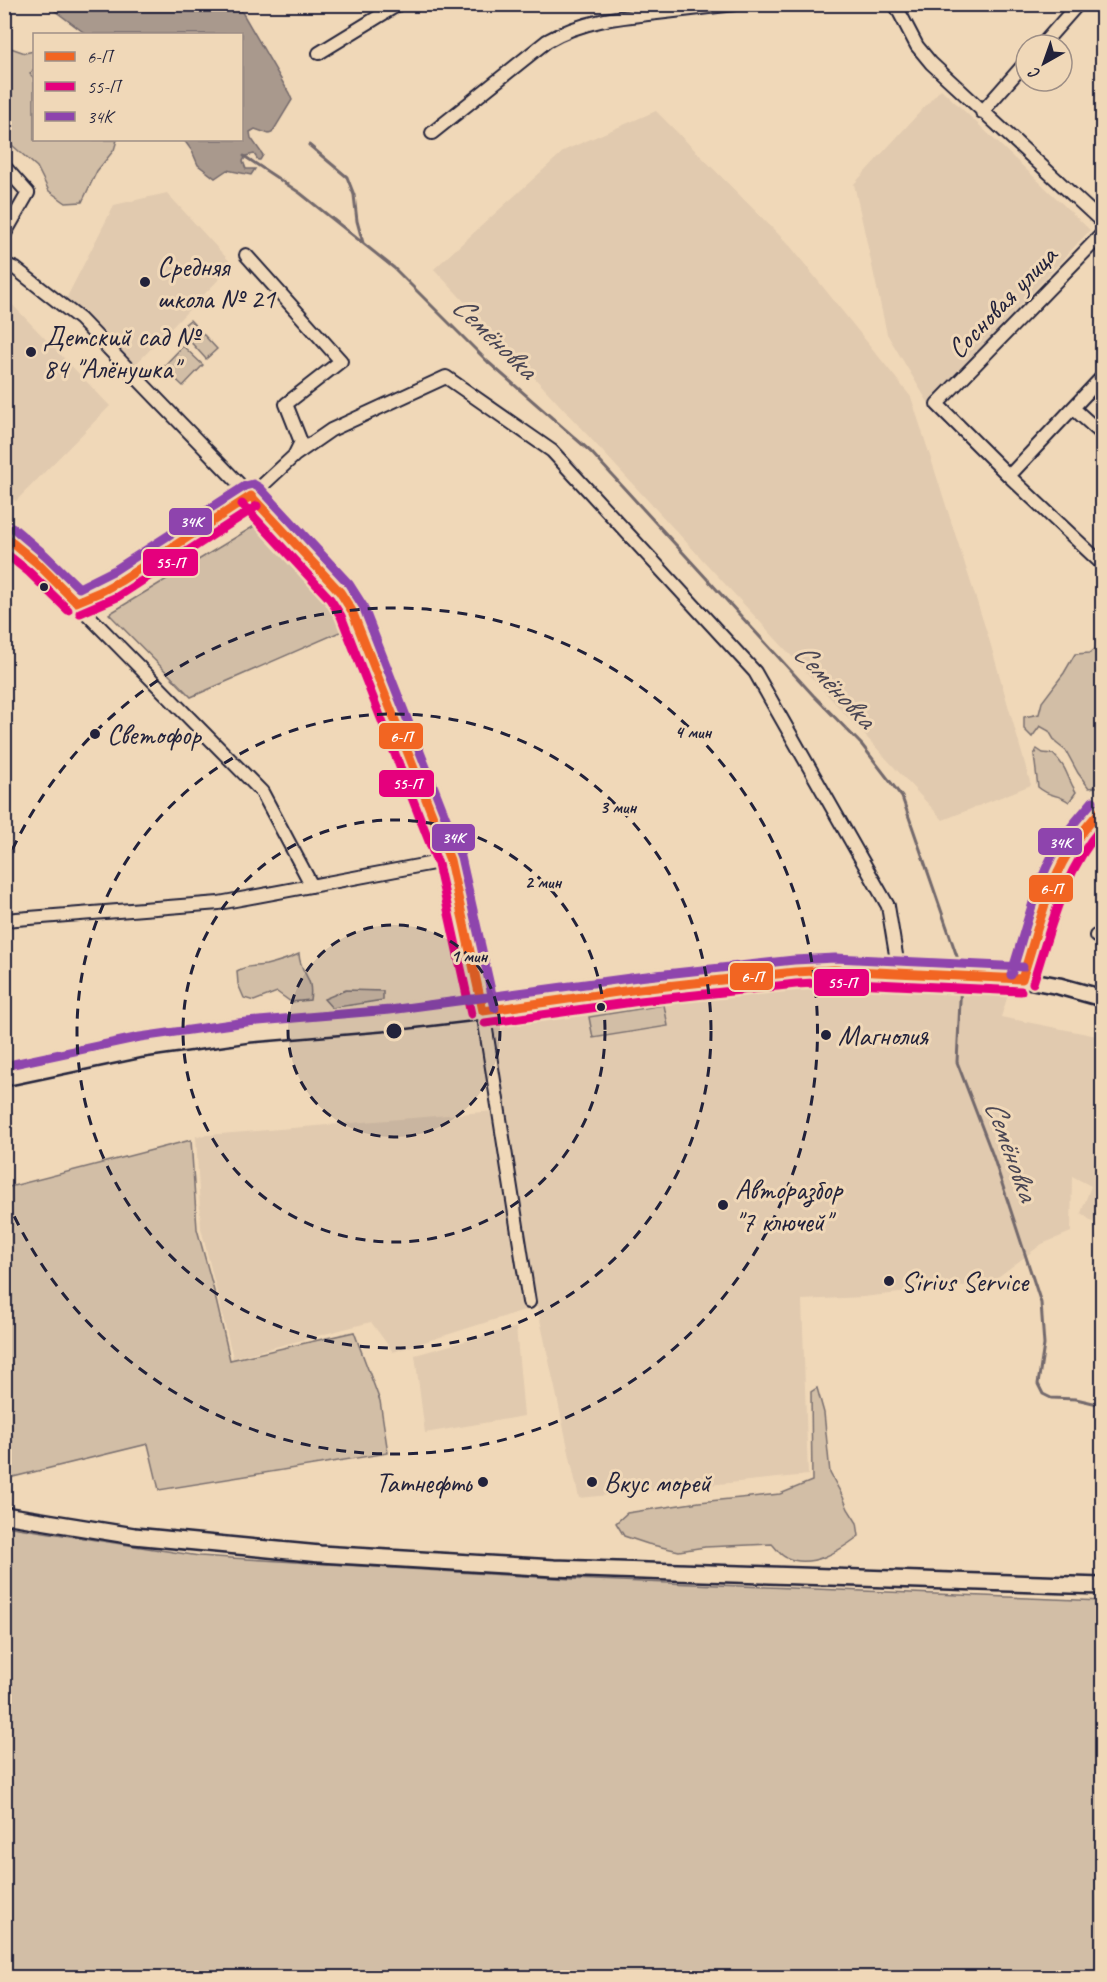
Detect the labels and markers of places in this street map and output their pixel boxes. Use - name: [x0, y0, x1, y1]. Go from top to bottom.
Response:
- place label: Средняя школа № 21: [157, 249, 277, 316]
- marker: Средняя школа № 21: [138, 275, 152, 289]
- place label: Детский сад № 84 "Алёнушка": [43, 319, 202, 386]
- marker: Детский сад № 84 "Алёнушка": [24, 345, 38, 359]
- unlabelled marker: [38, 581, 50, 593]
- place label: Светофор: [107, 717, 202, 752]
- marker: Светофор: [88, 727, 102, 741]
- unlabelled marker: [595, 1001, 607, 1013]
- place label: Магнолия: [838, 1018, 929, 1053]
- centre of rings: [384, 1021, 404, 1041]
- marker: Магнолия: [819, 1028, 833, 1042]
- place label: Авторазбор "7 ключей": [735, 1172, 844, 1239]
- marker: Авторазбор "7 ключей": [716, 1198, 730, 1212]
- place label: Sirius Service: [901, 1264, 1030, 1299]
- marker: Sirius Service: [882, 1274, 896, 1288]
- place label: Татнефть: [376, 1465, 473, 1500]
- place label: Вкус морей: [604, 1465, 712, 1500]
- marker: Татнефть: [476, 1475, 490, 1489]
- marker: Вкус морей: [585, 1475, 599, 1489]

